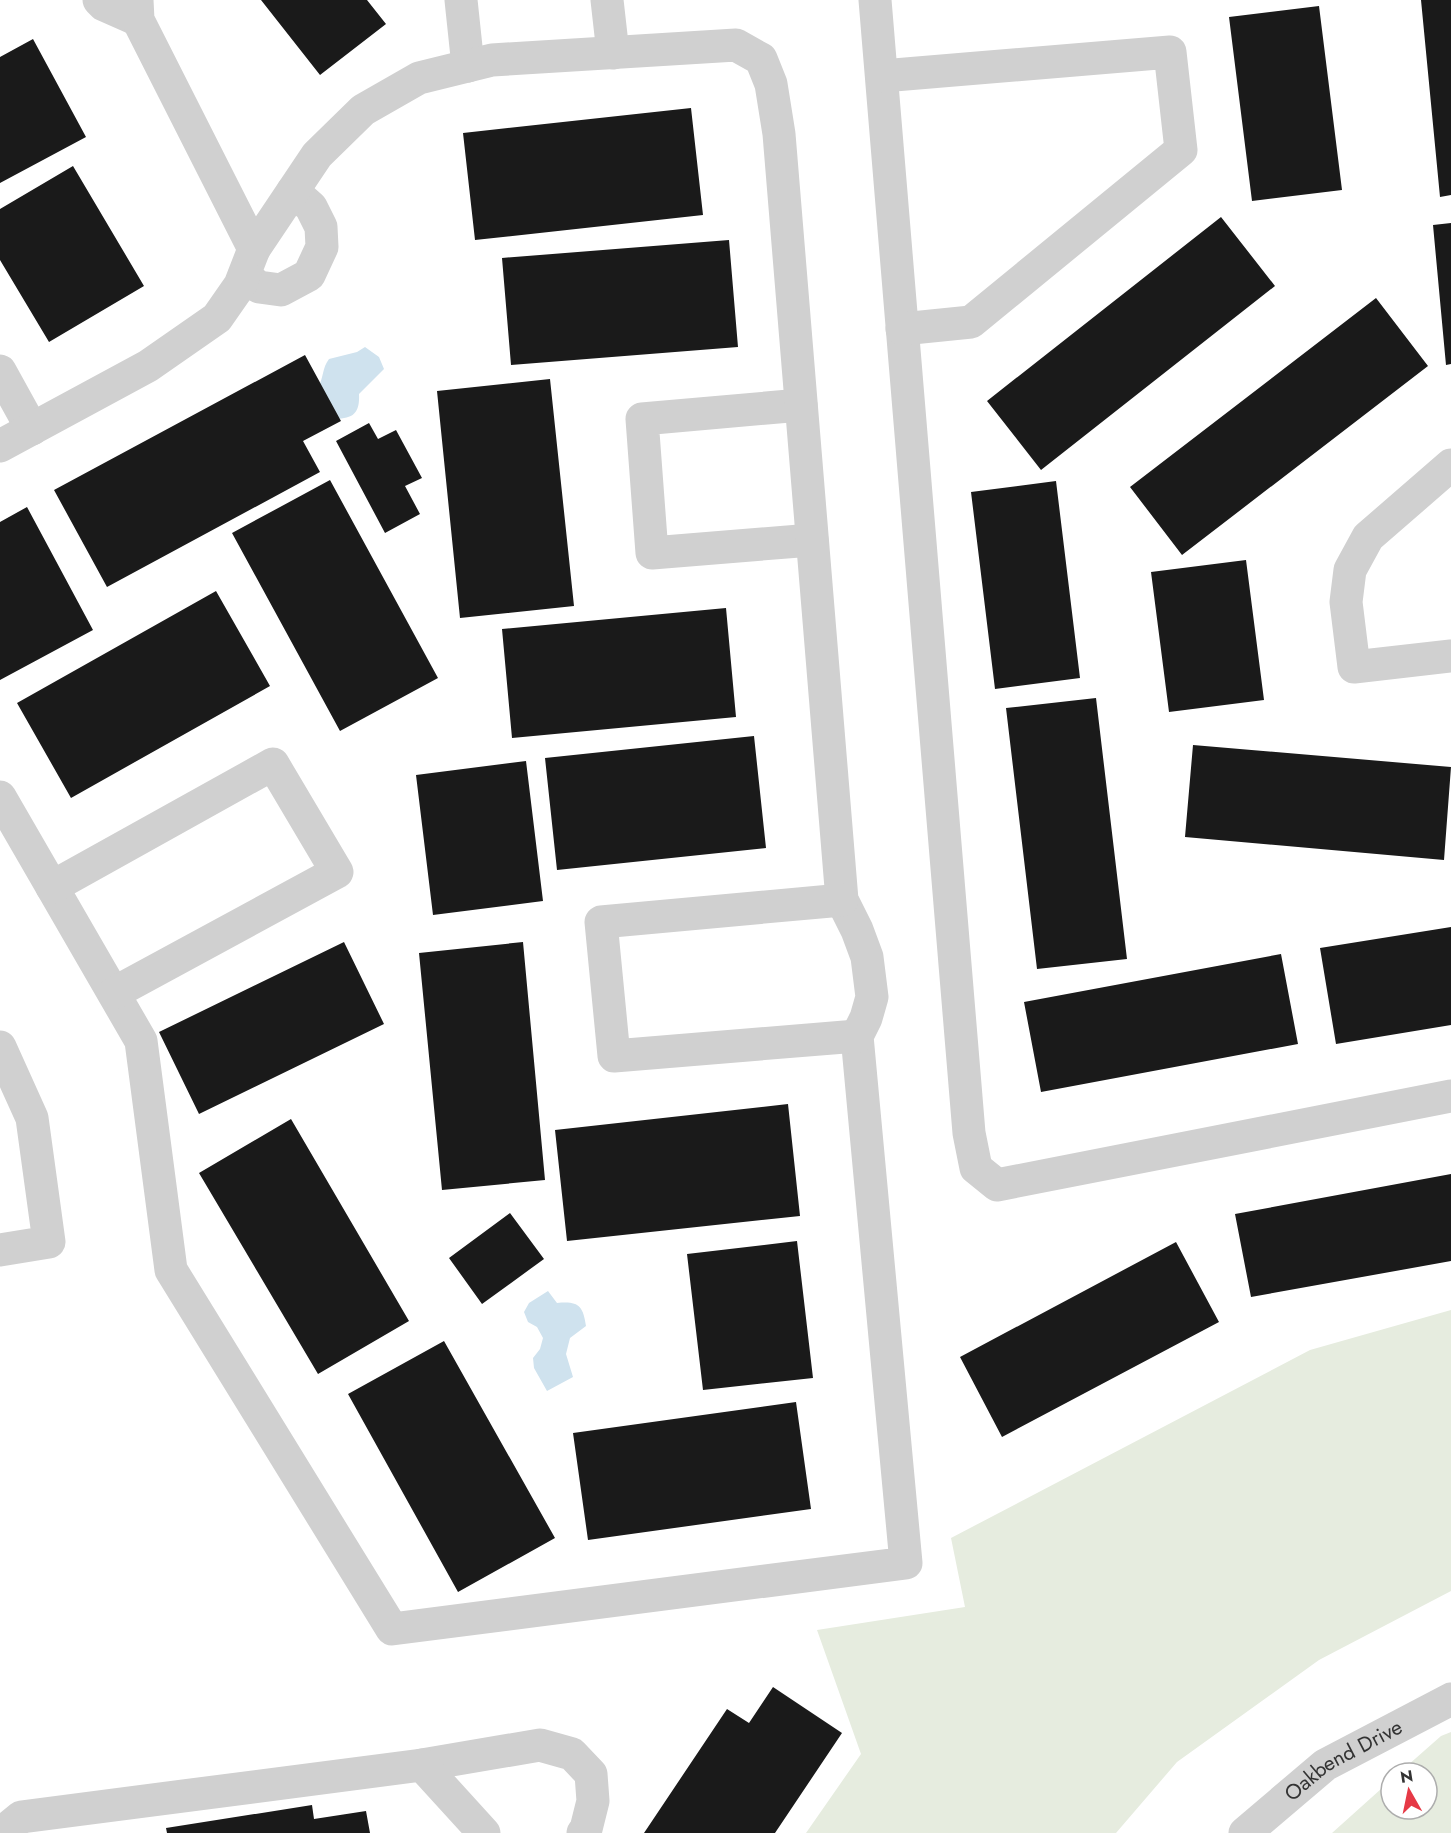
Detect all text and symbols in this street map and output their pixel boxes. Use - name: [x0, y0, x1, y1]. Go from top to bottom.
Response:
- street label: Oakbend Drive: [1278, 1712, 1408, 1808]
- north arrow: [1379, 1761, 1439, 1821]
- text: N: [1399, 1764, 1415, 1789]

